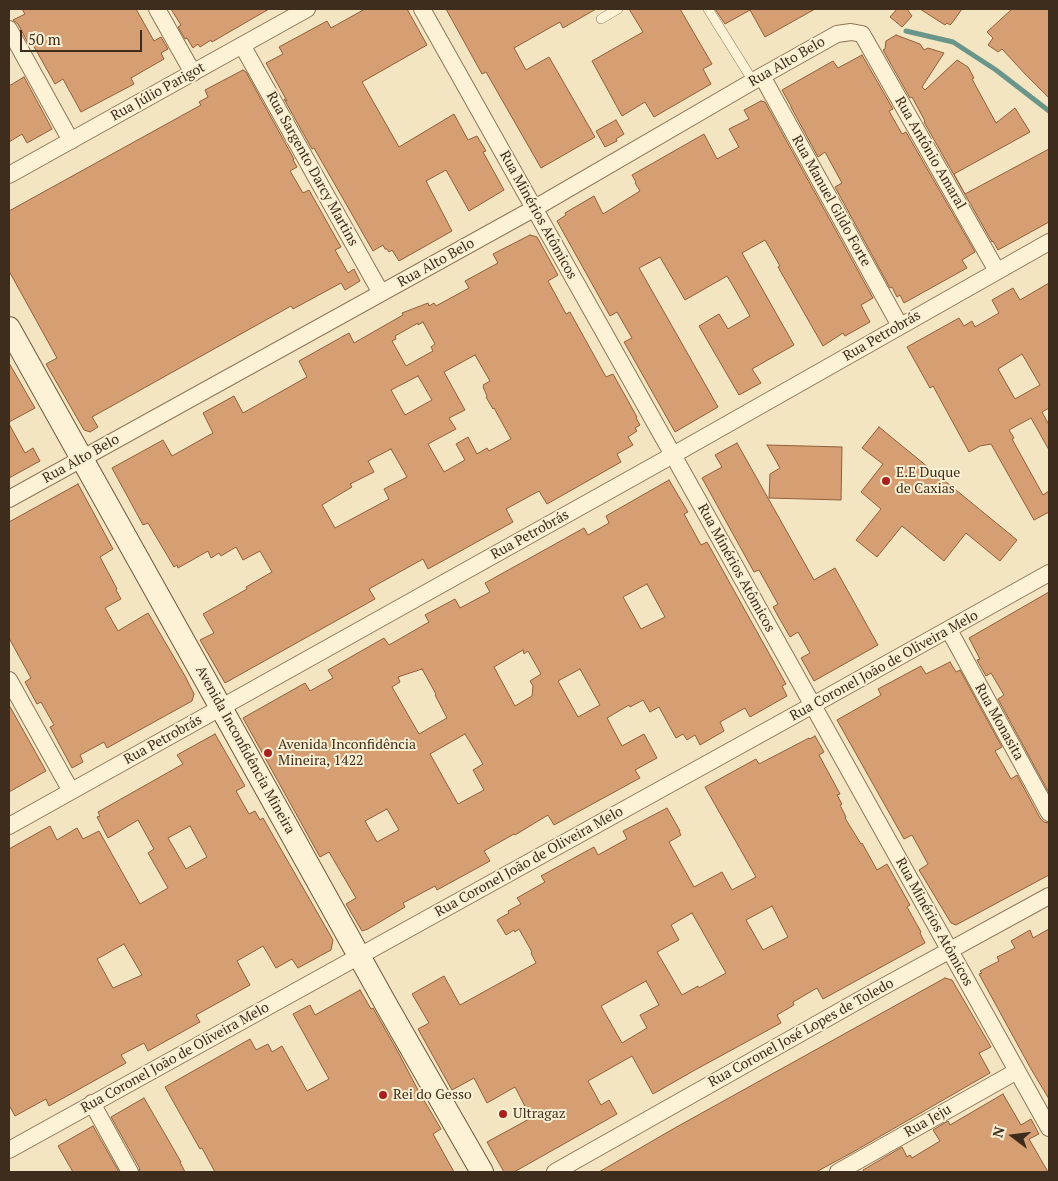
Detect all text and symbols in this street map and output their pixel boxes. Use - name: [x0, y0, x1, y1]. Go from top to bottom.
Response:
- scale bar: [22, 20, 145, 52]
- text: 50 m: [28, 29, 61, 49]
- street label: Rua Alto Belo: [746, 33, 828, 91]
- street label: Rua Júlio Parigot: [108, 59, 208, 125]
- street label: Rua Sargento Darcy Martins: [262, 89, 362, 249]
- street label: Rua Antônio Amaral: [891, 94, 969, 212]
- street label: Rua Manuel Gildo Forte: [788, 132, 874, 270]
- street label: Rua Minérios Atômicos: [496, 148, 580, 282]
- street label: Rua Alto Belo: [395, 235, 477, 291]
- street label: Rua Petrobrás: [840, 307, 924, 365]
- street label: Rua Alto Belo: [40, 431, 122, 487]
- place label: E.E Duque de Caxias: [896, 465, 960, 498]
- marker: E.E Duque de Caxias: [880, 475, 892, 487]
- street label: Rua Minérios Atômicos: [694, 501, 778, 635]
- street label: Rua Petrobrás: [488, 507, 572, 563]
- street label: Rua Coronel João de Oliveira Melo: [787, 607, 981, 725]
- street label: Avenida Inconfidência Mineira: [192, 663, 298, 837]
- street label: Rua Monasita: [971, 681, 1027, 763]
- street label: Rua Petrobrás: [121, 712, 205, 768]
- place label: Avenida Inconfidência Mineira, 1422: [278, 737, 416, 770]
- marker: Avenida Inconfidência Mineira, 1422: [262, 747, 274, 759]
- street label: Rua Coronel João de Oliveira Melo: [432, 803, 626, 921]
- street label: Rua Minérios Atômicos: [892, 855, 976, 989]
- street label: Rua Coronel José Lopes de Toledo: [705, 975, 897, 1091]
- street label: Rua Coronel João de Oliveira Melo: [78, 999, 272, 1117]
- place label: Rei do Gesso: [393, 1087, 472, 1103]
- marker: Rei do Gesso: [377, 1089, 389, 1101]
- street label: Rua Jeju: [902, 1101, 954, 1141]
- place label: Ultragaz: [513, 1106, 566, 1122]
- marker: Ultragaz: [497, 1108, 509, 1120]
- north arrow: [988, 1111, 1038, 1161]
- text: N: [987, 1124, 1009, 1140]

